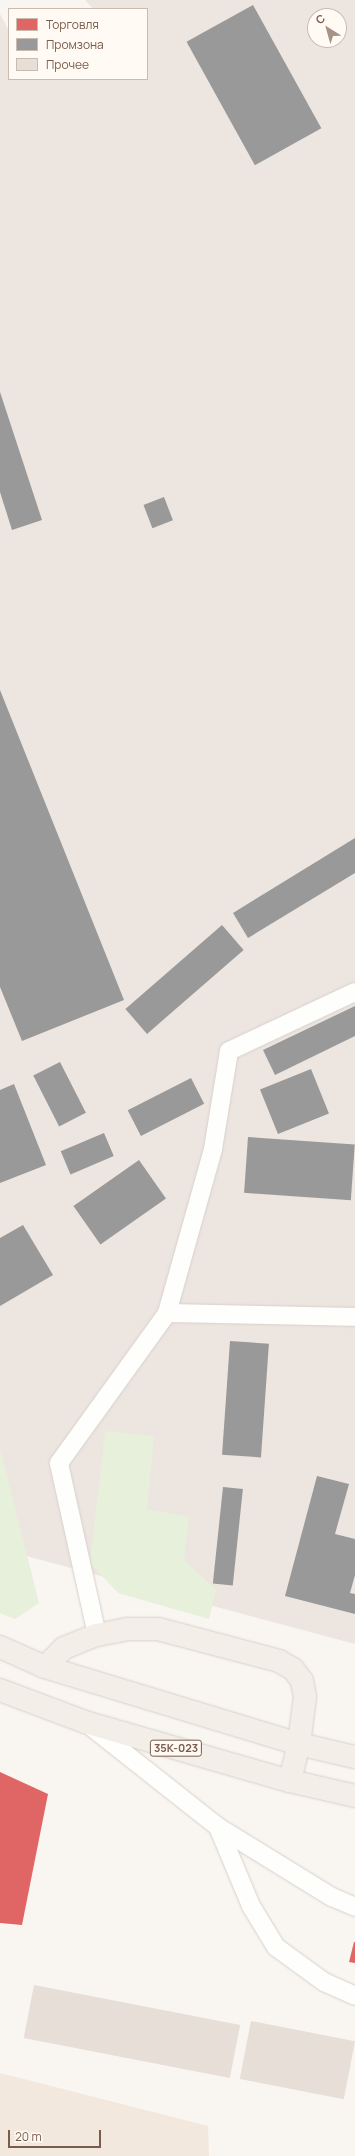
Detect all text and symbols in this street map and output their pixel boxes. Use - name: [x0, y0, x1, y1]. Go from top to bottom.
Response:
- legend: [8, 8, 148, 80]
- north arrow: [307, 8, 347, 48]
- text: С: [312, 10, 328, 27]
- text: Торговля: [46, 16, 99, 33]
- text: Промзона: [46, 36, 104, 53]
- text: Прочее: [46, 56, 89, 73]
- road number: 35К-023: [149, 1739, 203, 1757]
- scale bar: [10, 2122, 103, 2148]
- text: 20 m: [15, 2128, 42, 2145]

